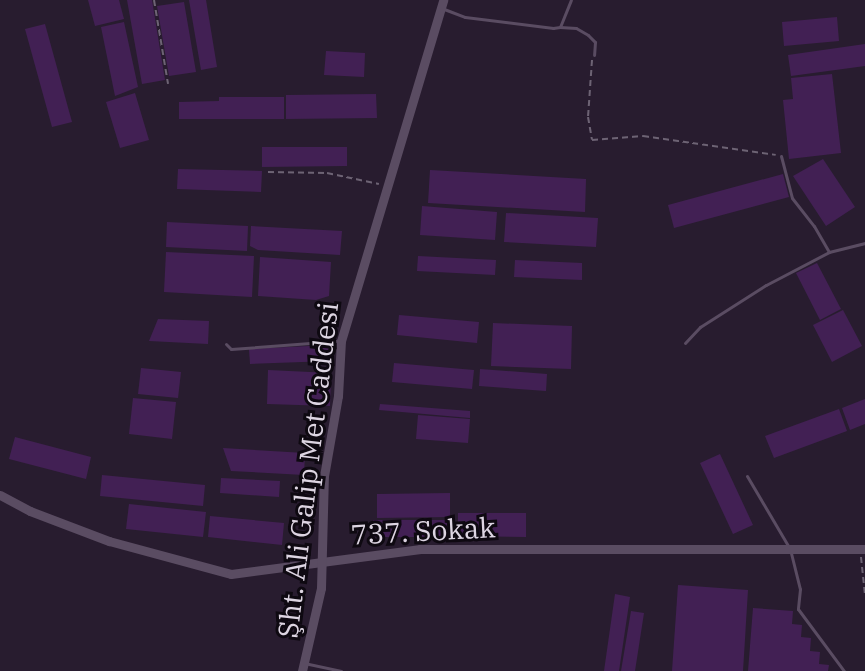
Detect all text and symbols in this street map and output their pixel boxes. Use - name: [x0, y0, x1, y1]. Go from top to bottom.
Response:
- street label: Şht. Ali Galip Met Caddesi: [271, 300, 345, 640]
- street label: 737. Sokak: [350, 510, 496, 552]

